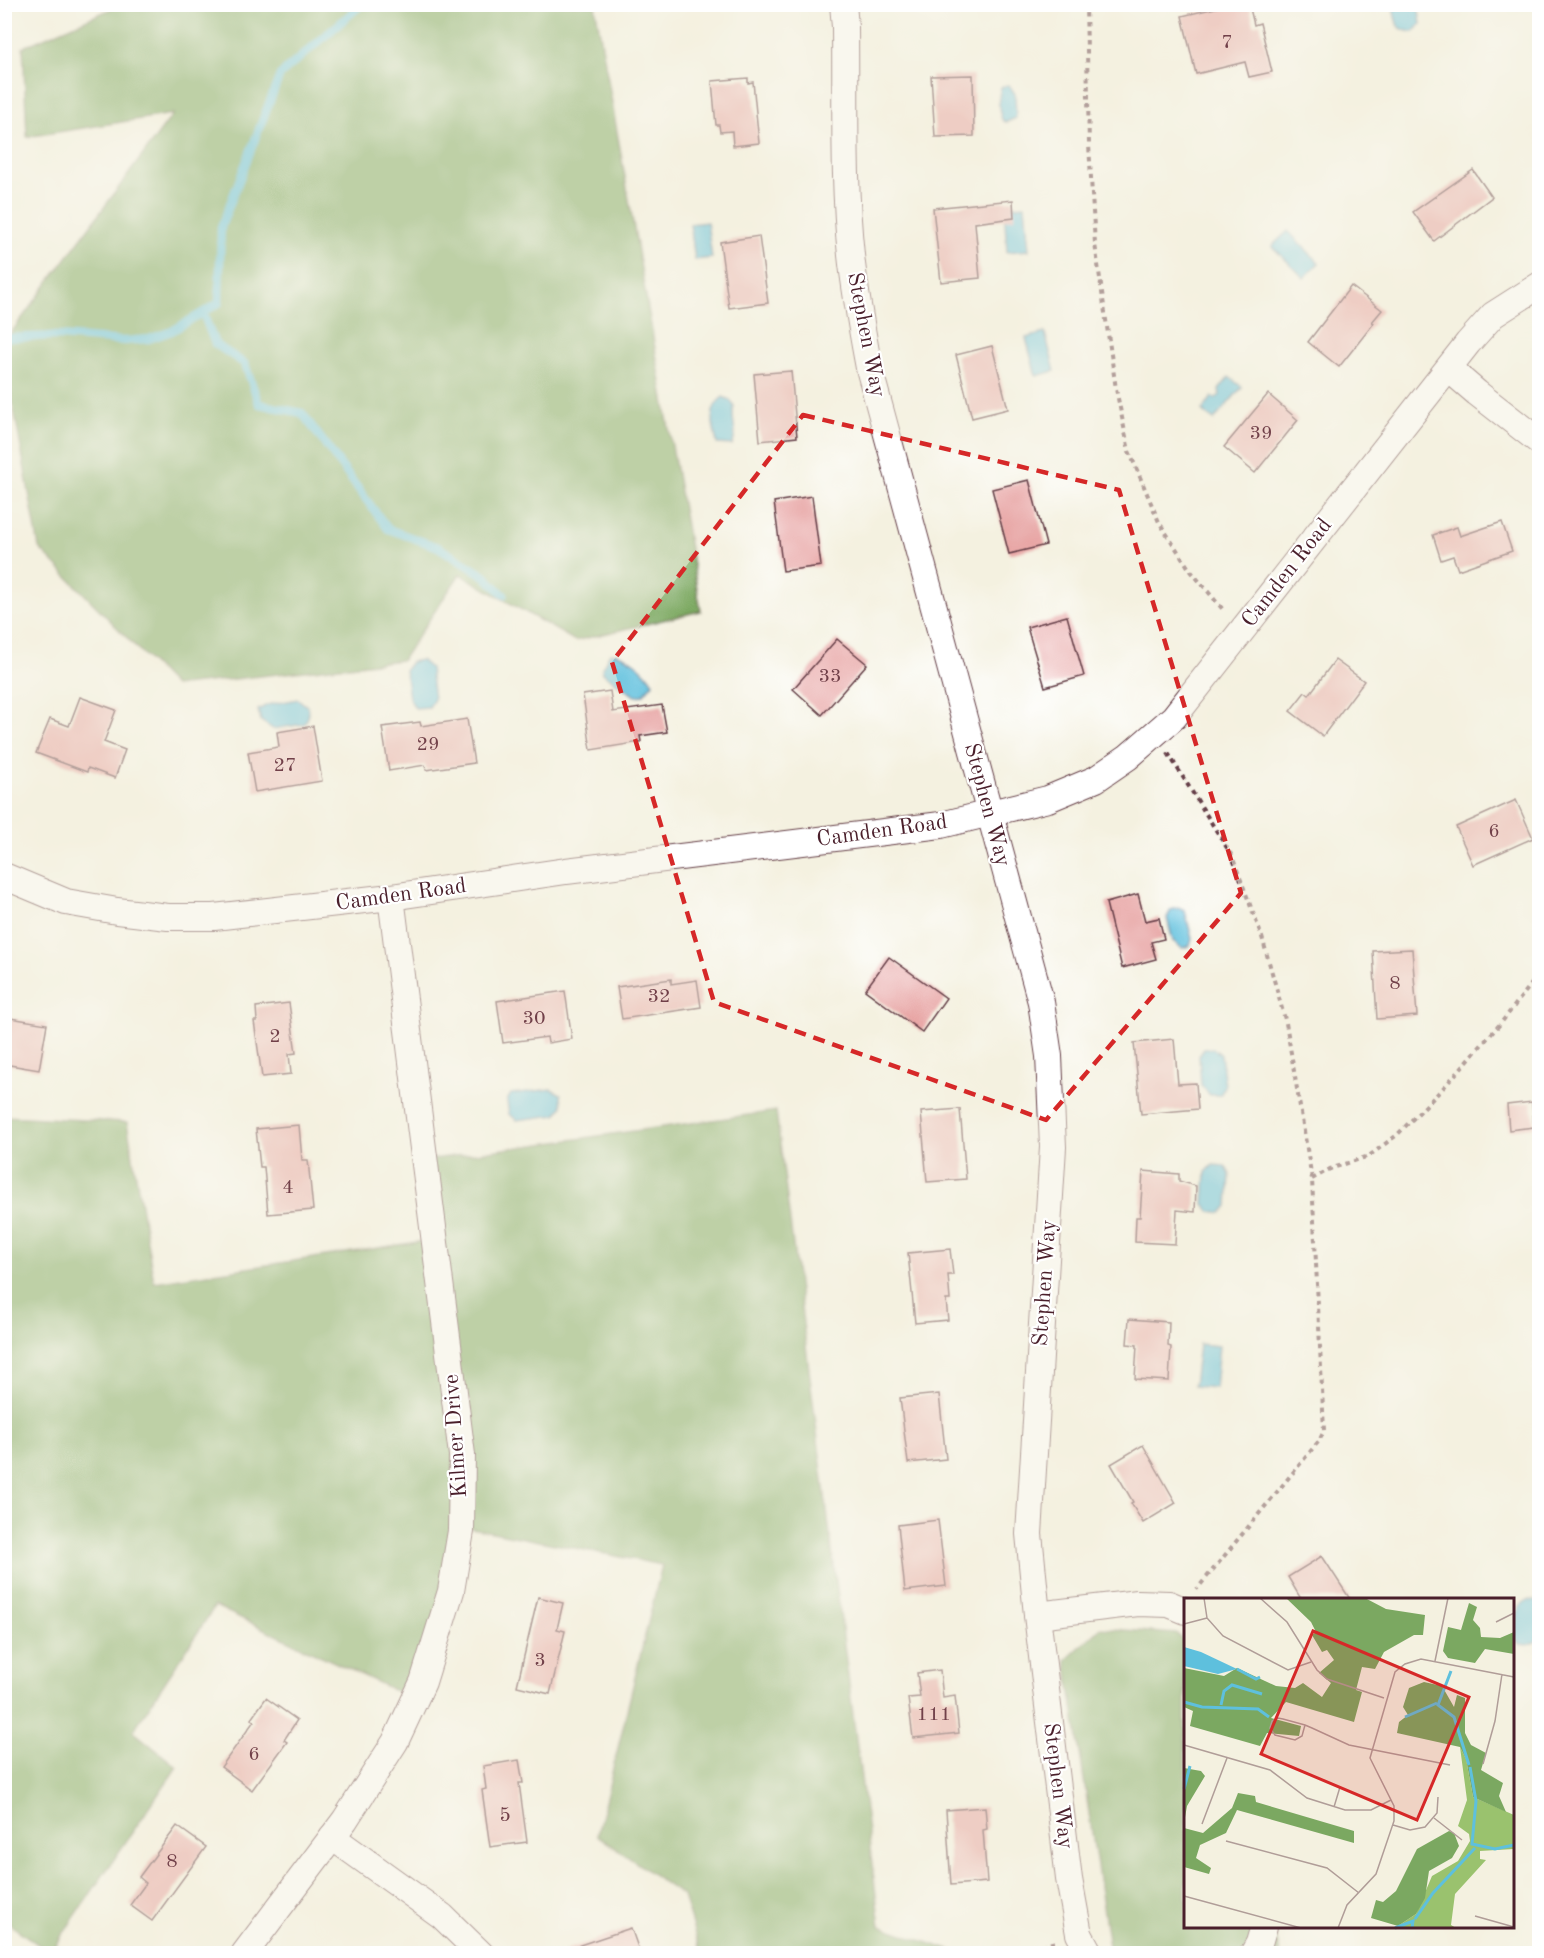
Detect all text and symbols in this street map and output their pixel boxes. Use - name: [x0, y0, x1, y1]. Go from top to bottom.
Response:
- house number: 7: [1221, 33, 1233, 53]
- street label: Stephen Way: [843, 271, 889, 400]
- house number: 39: [1249, 424, 1273, 444]
- street label: Camden Road: [1238, 514, 1336, 632]
- house number: 33: [818, 667, 842, 687]
- house number: 29: [416, 735, 440, 755]
- street label: Stephen Way: [960, 741, 1014, 869]
- house number: 27: [273, 756, 297, 776]
- street label: Camden Road: [815, 811, 949, 851]
- house number: 6: [1488, 822, 1500, 842]
- street label: Camden Road: [334, 875, 468, 915]
- house number: 8: [1389, 974, 1401, 994]
- house number: 32: [647, 987, 671, 1007]
- house number: 30: [522, 1009, 546, 1029]
- house number: 2: [269, 1027, 281, 1047]
- house number: 4: [282, 1178, 294, 1198]
- street label: Stephen Way: [1030, 1219, 1060, 1347]
- street label: Kilmer Drive: [441, 1373, 471, 1499]
- inset map: [1184, 1598, 1514, 1928]
- house number: 3: [534, 1651, 546, 1671]
- house number: 111: [917, 1705, 951, 1725]
- street label: Stephen Way: [1039, 1722, 1077, 1851]
- house number: 6: [248, 1745, 260, 1765]
- house number: 5: [499, 1806, 511, 1826]
- house number: 8: [166, 1852, 178, 1872]

